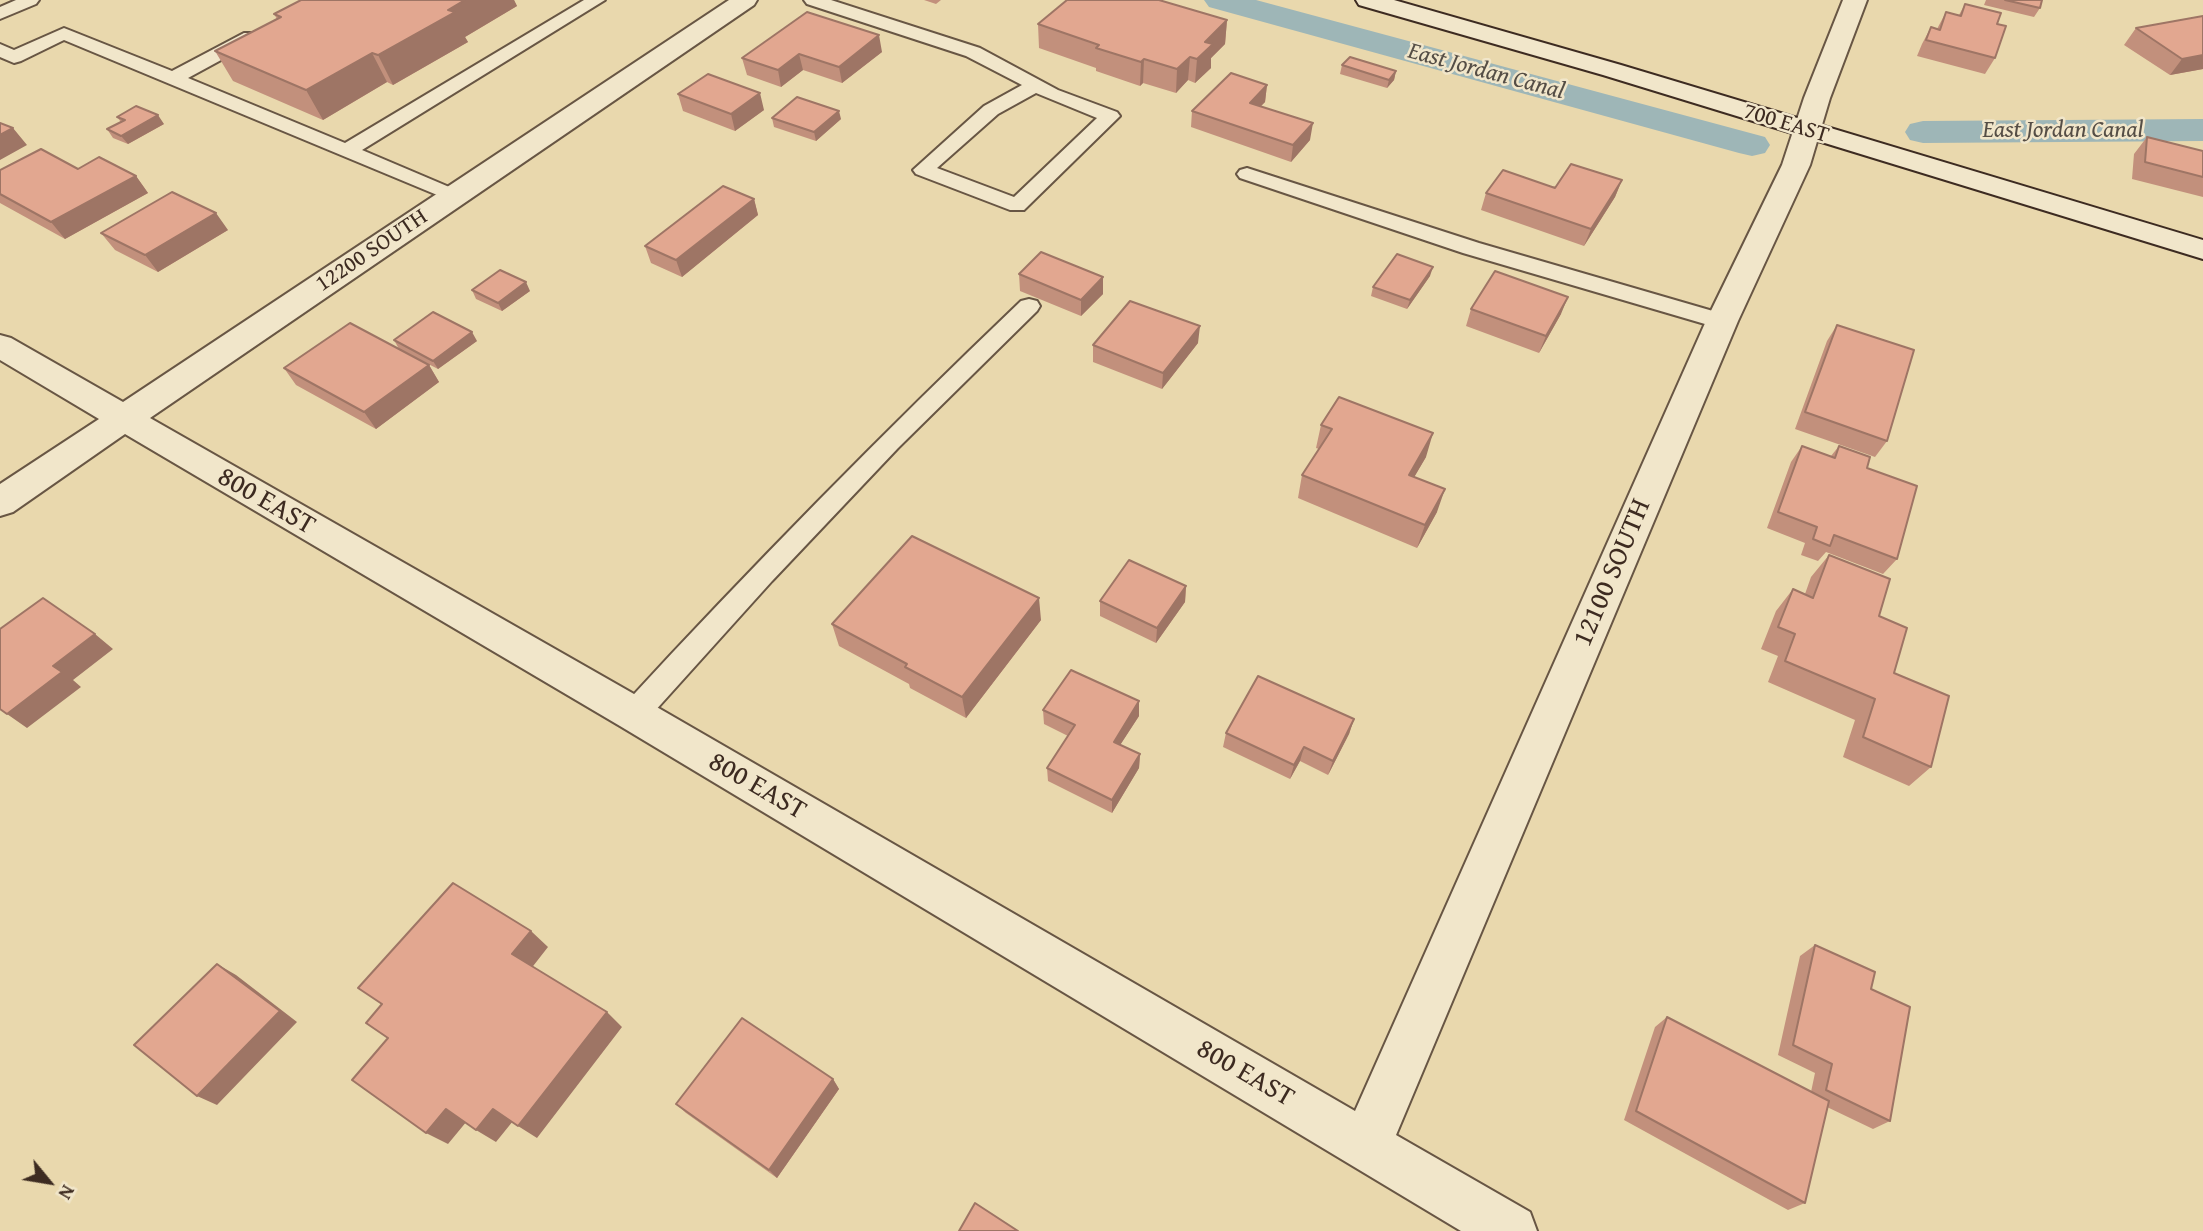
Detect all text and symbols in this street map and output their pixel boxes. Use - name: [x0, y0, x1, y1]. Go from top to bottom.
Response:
- water label: East Jordan Canal: [1405, 37, 1567, 107]
- street label: 700 EAST: [1740, 98, 1832, 150]
- water label: East Jordan Canal: [1983, 117, 2143, 145]
- street label: 12200 SOUTH: [311, 204, 433, 298]
- street label: 800 EAST: [211, 461, 321, 543]
- street label: 12100 SOUTH: [1567, 494, 1659, 652]
- street label: 800 EAST: [702, 746, 812, 828]
- street label: 800 EAST: [1190, 1033, 1300, 1115]
- north arrow: [14, 1147, 84, 1217]
- text: N: [52, 1180, 82, 1205]

